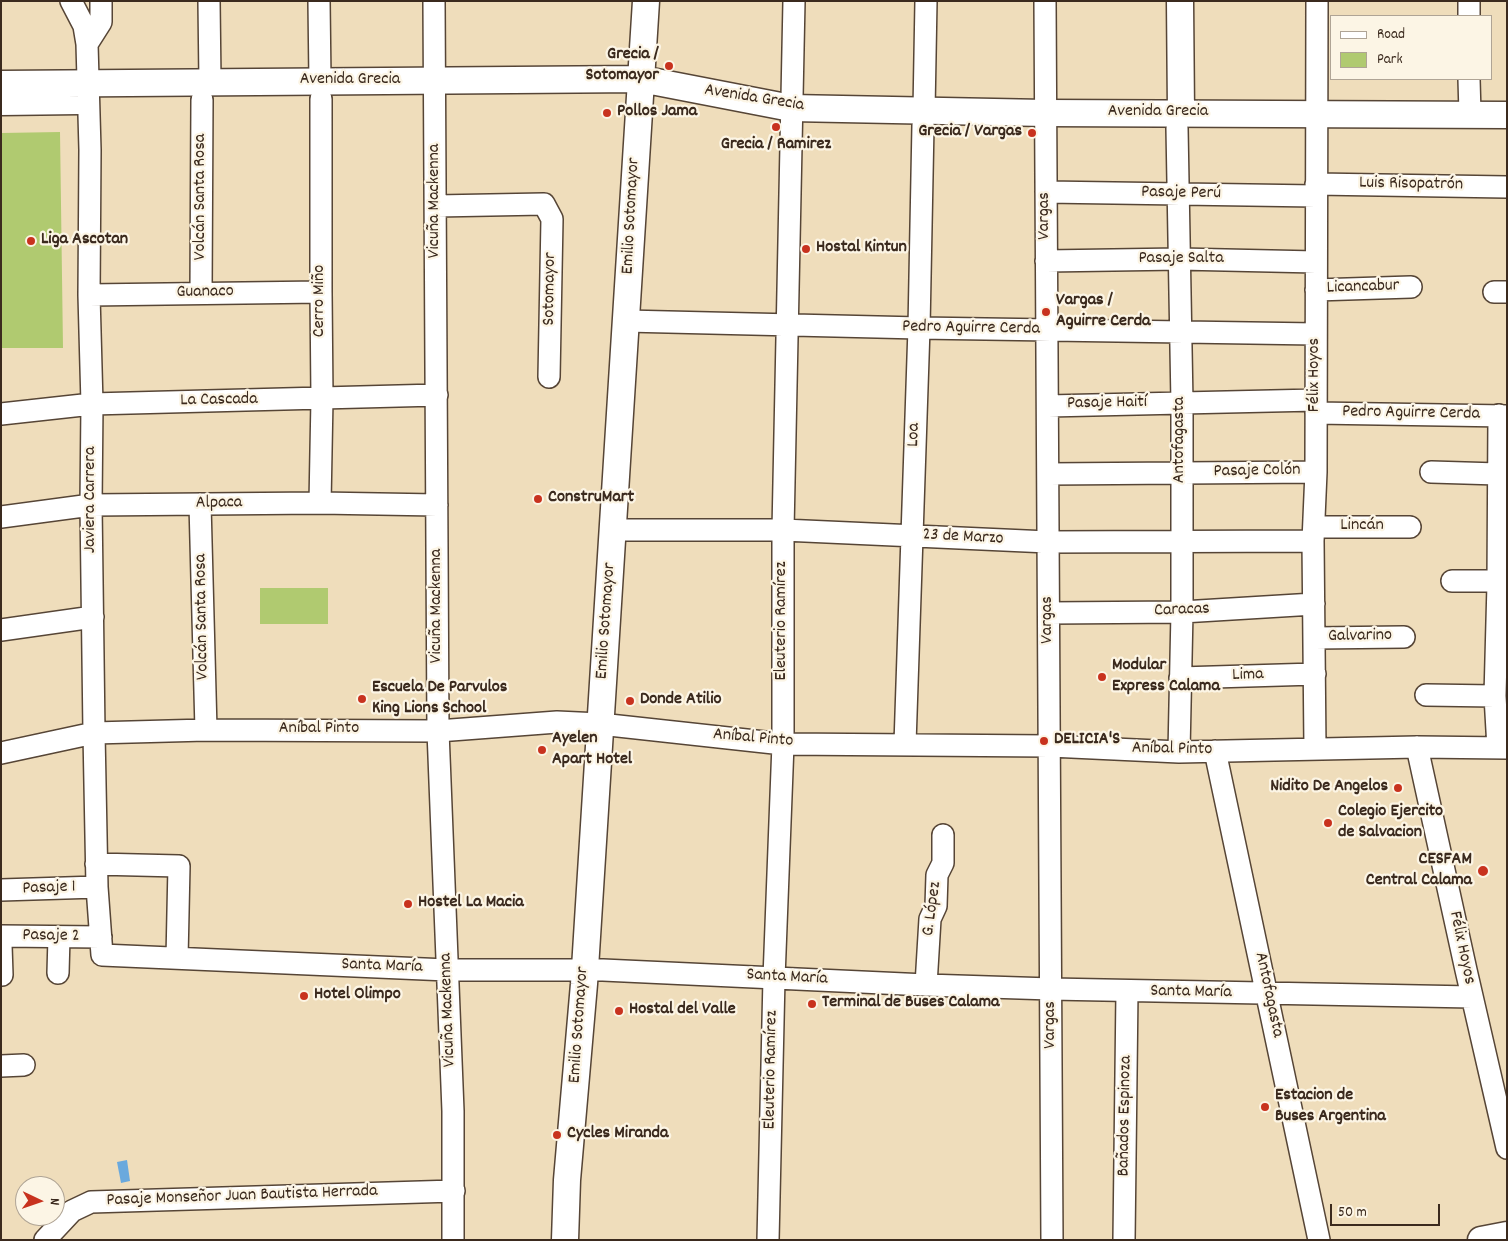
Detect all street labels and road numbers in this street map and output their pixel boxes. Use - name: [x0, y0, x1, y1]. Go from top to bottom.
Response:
- street label: Avenida Grecia: [300, 70, 400, 92]
- street label: Avenida Grecia: [703, 80, 805, 118]
- street label: Avenida Grecia: [1108, 102, 1208, 124]
- street label: Volcán Santa Rosa: [191, 134, 213, 260]
- street label: Vicuña Mackenna: [425, 144, 447, 258]
- street label: Emilio Sotomayor: [618, 157, 646, 275]
- street label: Luis Risopatrón: [1359, 173, 1463, 197]
- street label: Pasaje Perú: [1141, 183, 1221, 205]
- street label: Vargas: [1035, 192, 1057, 240]
- street label: Pasaje Salta: [1138, 249, 1224, 271]
- street label: Sotomayor: [540, 252, 562, 326]
- street label: Cerro Miño: [310, 265, 332, 337]
- street label: Licancabur: [1326, 276, 1400, 300]
- street label: Guanaco: [176, 282, 234, 304]
- street label: Pedro Aguirre Cerda: [902, 317, 1040, 341]
- street label: Félix Hoyos: [1305, 338, 1327, 412]
- street label: La Cascada: [180, 390, 258, 412]
- street label: Pasaje Haití: [1067, 393, 1147, 415]
- street label: Antofagasta: [1170, 397, 1192, 483]
- street label: Pedro Aguirre Cerda: [1342, 402, 1480, 426]
- street label: Loa: [904, 423, 926, 447]
- street label: Javiera Carrera: [81, 447, 103, 553]
- street label: Pasaje Colón: [1213, 460, 1301, 484]
- street label: Alpaca: [196, 493, 242, 515]
- street label: Lincán: [1340, 516, 1384, 538]
- street label: 23 de Marzo: [922, 525, 1004, 551]
- street label: Vicuña Mackenna: [427, 549, 449, 663]
- street label: Volcán Santa Rosa: [191, 554, 215, 680]
- street label: Eleuterio Ramírez: [772, 561, 794, 681]
- street label: Emilio Sotomayor: [592, 562, 622, 680]
- street label: Vargas: [1038, 596, 1060, 644]
- street label: Caracas: [1154, 599, 1210, 623]
- street label: Galvarino: [1328, 626, 1392, 648]
- street label: Lima: [1232, 665, 1264, 687]
- street label: Aníbal Pinto: [279, 719, 359, 741]
- street label: Aníbal Pinto: [712, 725, 794, 753]
- street label: Aníbal Pinto: [1132, 738, 1212, 762]
- street label: Pasaje 1: [22, 877, 76, 901]
- street label: G. López: [919, 880, 947, 938]
- street label: Félix Hoyos: [1443, 909, 1479, 987]
- street label: Pasaje 2: [22, 926, 80, 948]
- street label: Antofagasta: [1248, 950, 1288, 1040]
- street label: Vicuña Mackenna: [436, 952, 462, 1068]
- street label: Santa María: [341, 955, 423, 979]
- street label: Santa María: [746, 965, 828, 991]
- street label: Emilio Sotomayor: [565, 966, 595, 1084]
- street label: Santa María: [1150, 981, 1232, 1005]
- street label: Vargas: [1041, 1001, 1063, 1049]
- street label: Eleuterio Ramírez: [760, 1010, 784, 1130]
- street label: Bañados Espinoza: [1114, 1055, 1138, 1177]
- street label: Pasaje Monseñor Juan Bautista Herrada: [106, 1181, 378, 1213]

